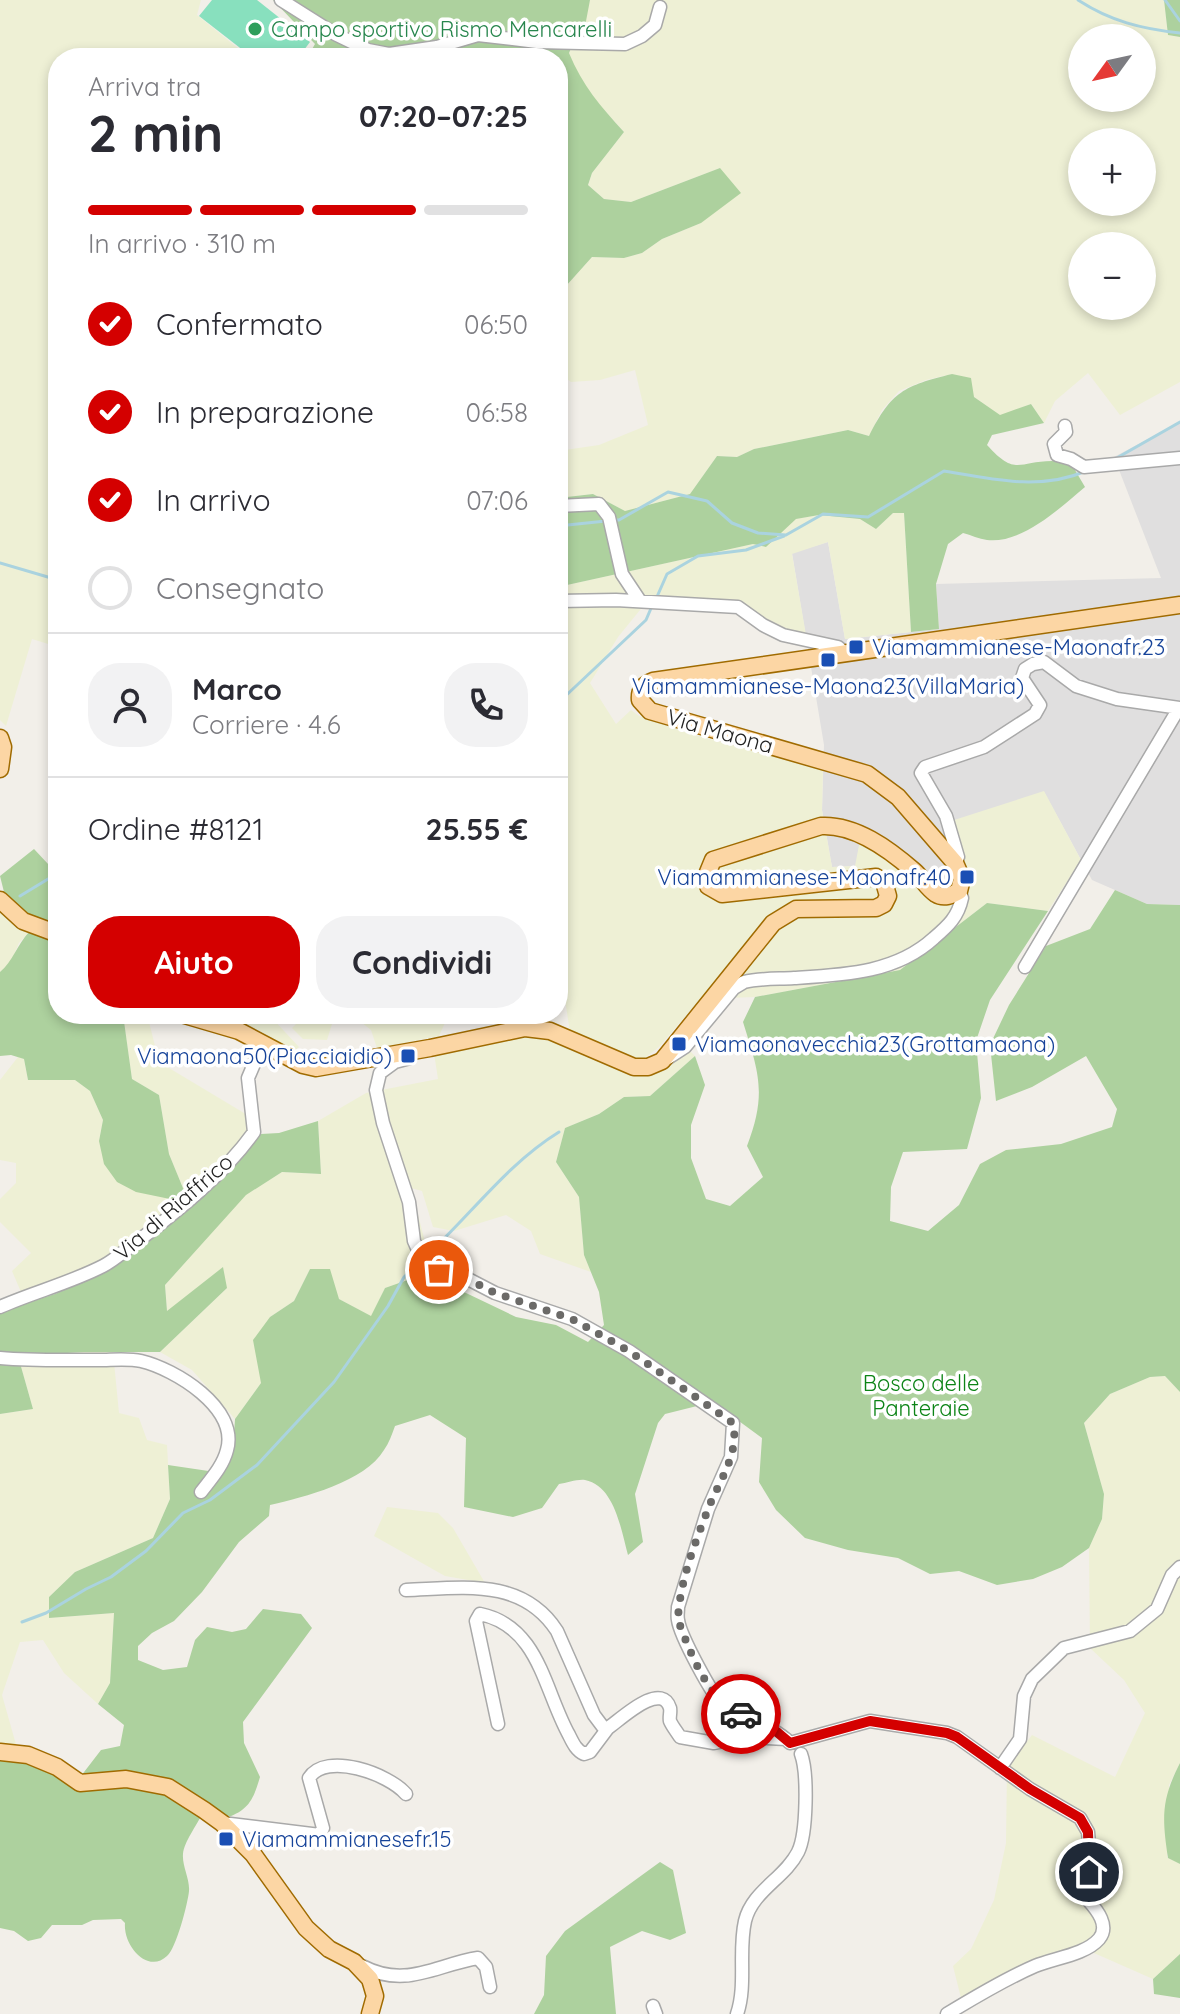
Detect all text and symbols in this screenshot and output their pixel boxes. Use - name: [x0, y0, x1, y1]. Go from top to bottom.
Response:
- place label: Campo sportivo Rismo Mencarelli: [271, 15, 612, 43]
- marker: Campo sportivo Rismo Mencarelli: [246, 20, 264, 38]
- north arrow: [1068, 24, 1156, 112]
- map controls: [1068, 24, 1156, 320]
- text: Arriva tra: [88, 70, 201, 103]
- text: 07:20–07:25: [359, 97, 528, 135]
- text: 2 min: [88, 100, 223, 165]
- button: +: [1068, 128, 1156, 216]
- text: In arrivo · 310 m: [88, 227, 276, 260]
- button: −: [1068, 232, 1156, 320]
- icon: check: [88, 302, 132, 346]
- text: Confermato: [156, 305, 323, 343]
- text: 06:50: [464, 308, 528, 341]
- icon: check: [88, 390, 132, 434]
- text: In preparazione: [156, 393, 374, 431]
- text: 06:58: [465, 396, 528, 429]
- icon: check: [88, 478, 132, 522]
- text: In arrivo: [156, 481, 271, 519]
- text: 07:06: [466, 484, 528, 517]
- text: Consegnato: [156, 569, 324, 607]
- place label: Viamammianese-Maonafr.23: [872, 633, 1165, 661]
- marker: Viamammianese-Maonafr.23: [847, 638, 865, 656]
- marker: Viamammianese-Maona23(VillaMaria): [819, 651, 837, 669]
- button: person: [88, 663, 172, 747]
- button: phone: [444, 663, 528, 747]
- text: Marco: [192, 670, 282, 708]
- place label: Viamammianese-Maona23(VillaMaria): [632, 672, 1024, 700]
- street label: Via Maona: [663, 702, 777, 760]
- text: Corriere · 4.6: [192, 708, 341, 741]
- text: Ordine #8121: [88, 810, 264, 848]
- text: 25.55 €: [426, 810, 528, 848]
- place label: Viamammianese-Maonafr.40: [657, 863, 951, 891]
- marker: Viamammianese-Maonafr.40: [958, 868, 976, 886]
- button: Aiuto: [88, 916, 300, 1008]
- button: Condividi: [316, 916, 528, 1008]
- place label: Viamaonavecchia23(Grottamaona): [695, 1030, 1055, 1058]
- marker: Viamaonavecchia23(Grottamaona): [670, 1035, 688, 1053]
- place label: Viamaona50(Piacciaidio): [137, 1042, 392, 1070]
- marker: Viamaona50(Piacciaidio): [399, 1047, 417, 1065]
- street label: Via di Riaffrico: [108, 1147, 238, 1267]
- pin: [405, 1236, 473, 1304]
- icon: bag: [417, 1248, 461, 1292]
- park label: Bosco delle Panteraie: [863, 1369, 979, 1422]
- courier: [701, 1674, 781, 1754]
- icon: car: [719, 1692, 763, 1736]
- place label: Viamammianesefr.15: [242, 1825, 451, 1853]
- marker: Viamammianesefr.15: [217, 1830, 235, 1848]
- pin: [1055, 1838, 1123, 1906]
- icon: home: [1067, 1850, 1111, 1894]

